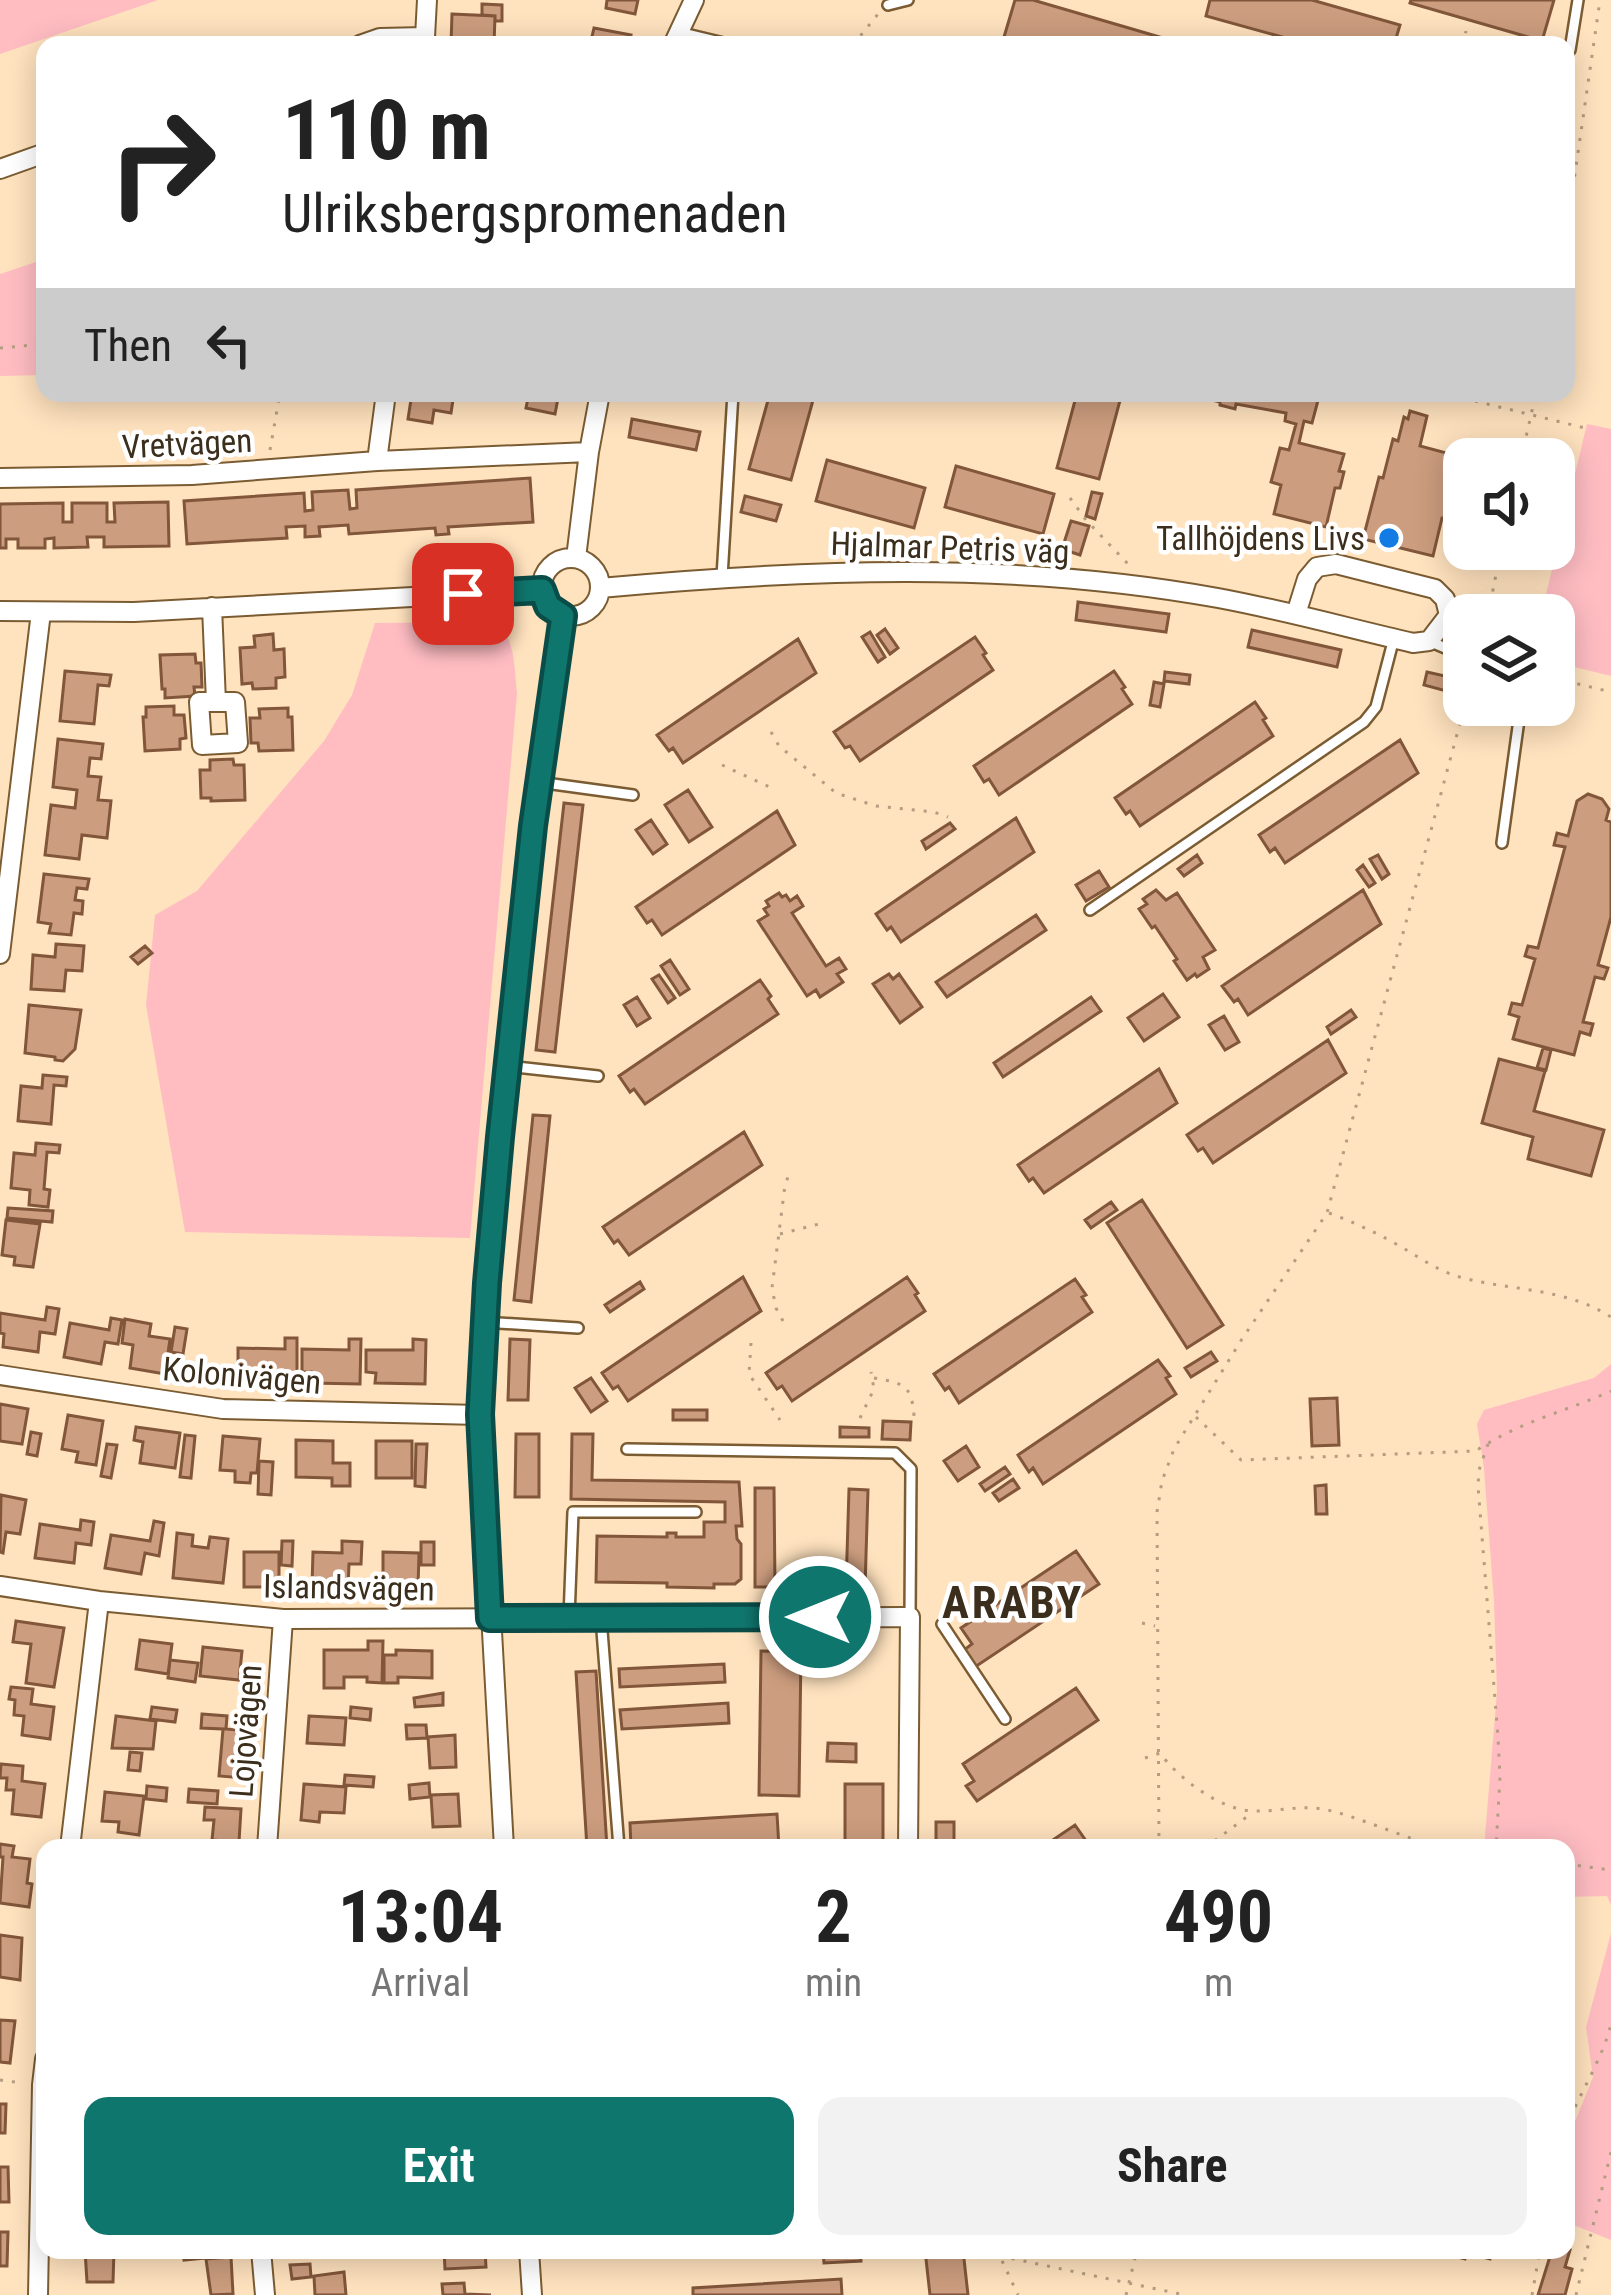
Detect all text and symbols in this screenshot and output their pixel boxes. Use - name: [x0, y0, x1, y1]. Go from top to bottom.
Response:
- text: 110 m: [282, 81, 491, 180]
- icon: right: [84, 84, 240, 240]
- text: Ulriksbergspromenaden: [282, 182, 788, 245]
- icon: left: [196, 312, 262, 378]
- text: Then: [84, 319, 172, 372]
- street label: Vretvägen: [121, 421, 253, 466]
- map controls: [1443, 438, 1575, 726]
- button: sound: [1443, 438, 1575, 570]
- place label: Tallhöjdens Livs: [1156, 519, 1365, 558]
- street label: Hjalmar Petris väg: [830, 524, 1070, 571]
- marker: Tallhöjdens Livs: [1376, 525, 1402, 551]
- pin: [412, 543, 514, 645]
- icon: arrive: [430, 561, 496, 627]
- button: layers: [1443, 594, 1575, 726]
- street label: Kolonivägen: [161, 1349, 323, 1402]
- position arrow: [757, 1554, 883, 1680]
- street label: Islandsvägen: [263, 1567, 435, 1608]
- district label: ARABY: [942, 1576, 1084, 1629]
- street label: Lojovägen: [221, 1663, 270, 1799]
- text: 13:04: [338, 1875, 503, 1960]
- text: 2: [815, 1875, 852, 1960]
- text: 490: [1164, 1875, 1273, 1960]
- text: Arrival: [371, 1960, 470, 2006]
- text: min: [805, 1960, 862, 2006]
- text: m: [1204, 1960, 1233, 2006]
- button: Exit: [84, 2097, 794, 2235]
- button: Share: [818, 2097, 1527, 2235]

